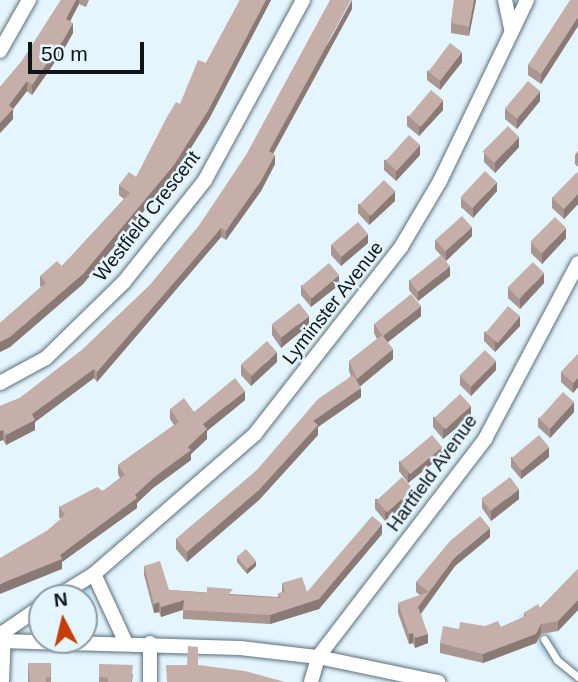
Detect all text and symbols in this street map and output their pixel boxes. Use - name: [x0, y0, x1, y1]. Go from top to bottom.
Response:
- scale bar: [32, 28, 147, 72]
- text: 50 m: [41, 42, 88, 65]
- street label: Westfield Crescent: [89, 146, 205, 286]
- street label: Lyminster Avenue: [278, 236, 388, 370]
- street label: Hartfield Avenue: [382, 410, 482, 536]
- north arrow: [28, 584, 98, 654]
- text: N: [53, 588, 69, 611]

